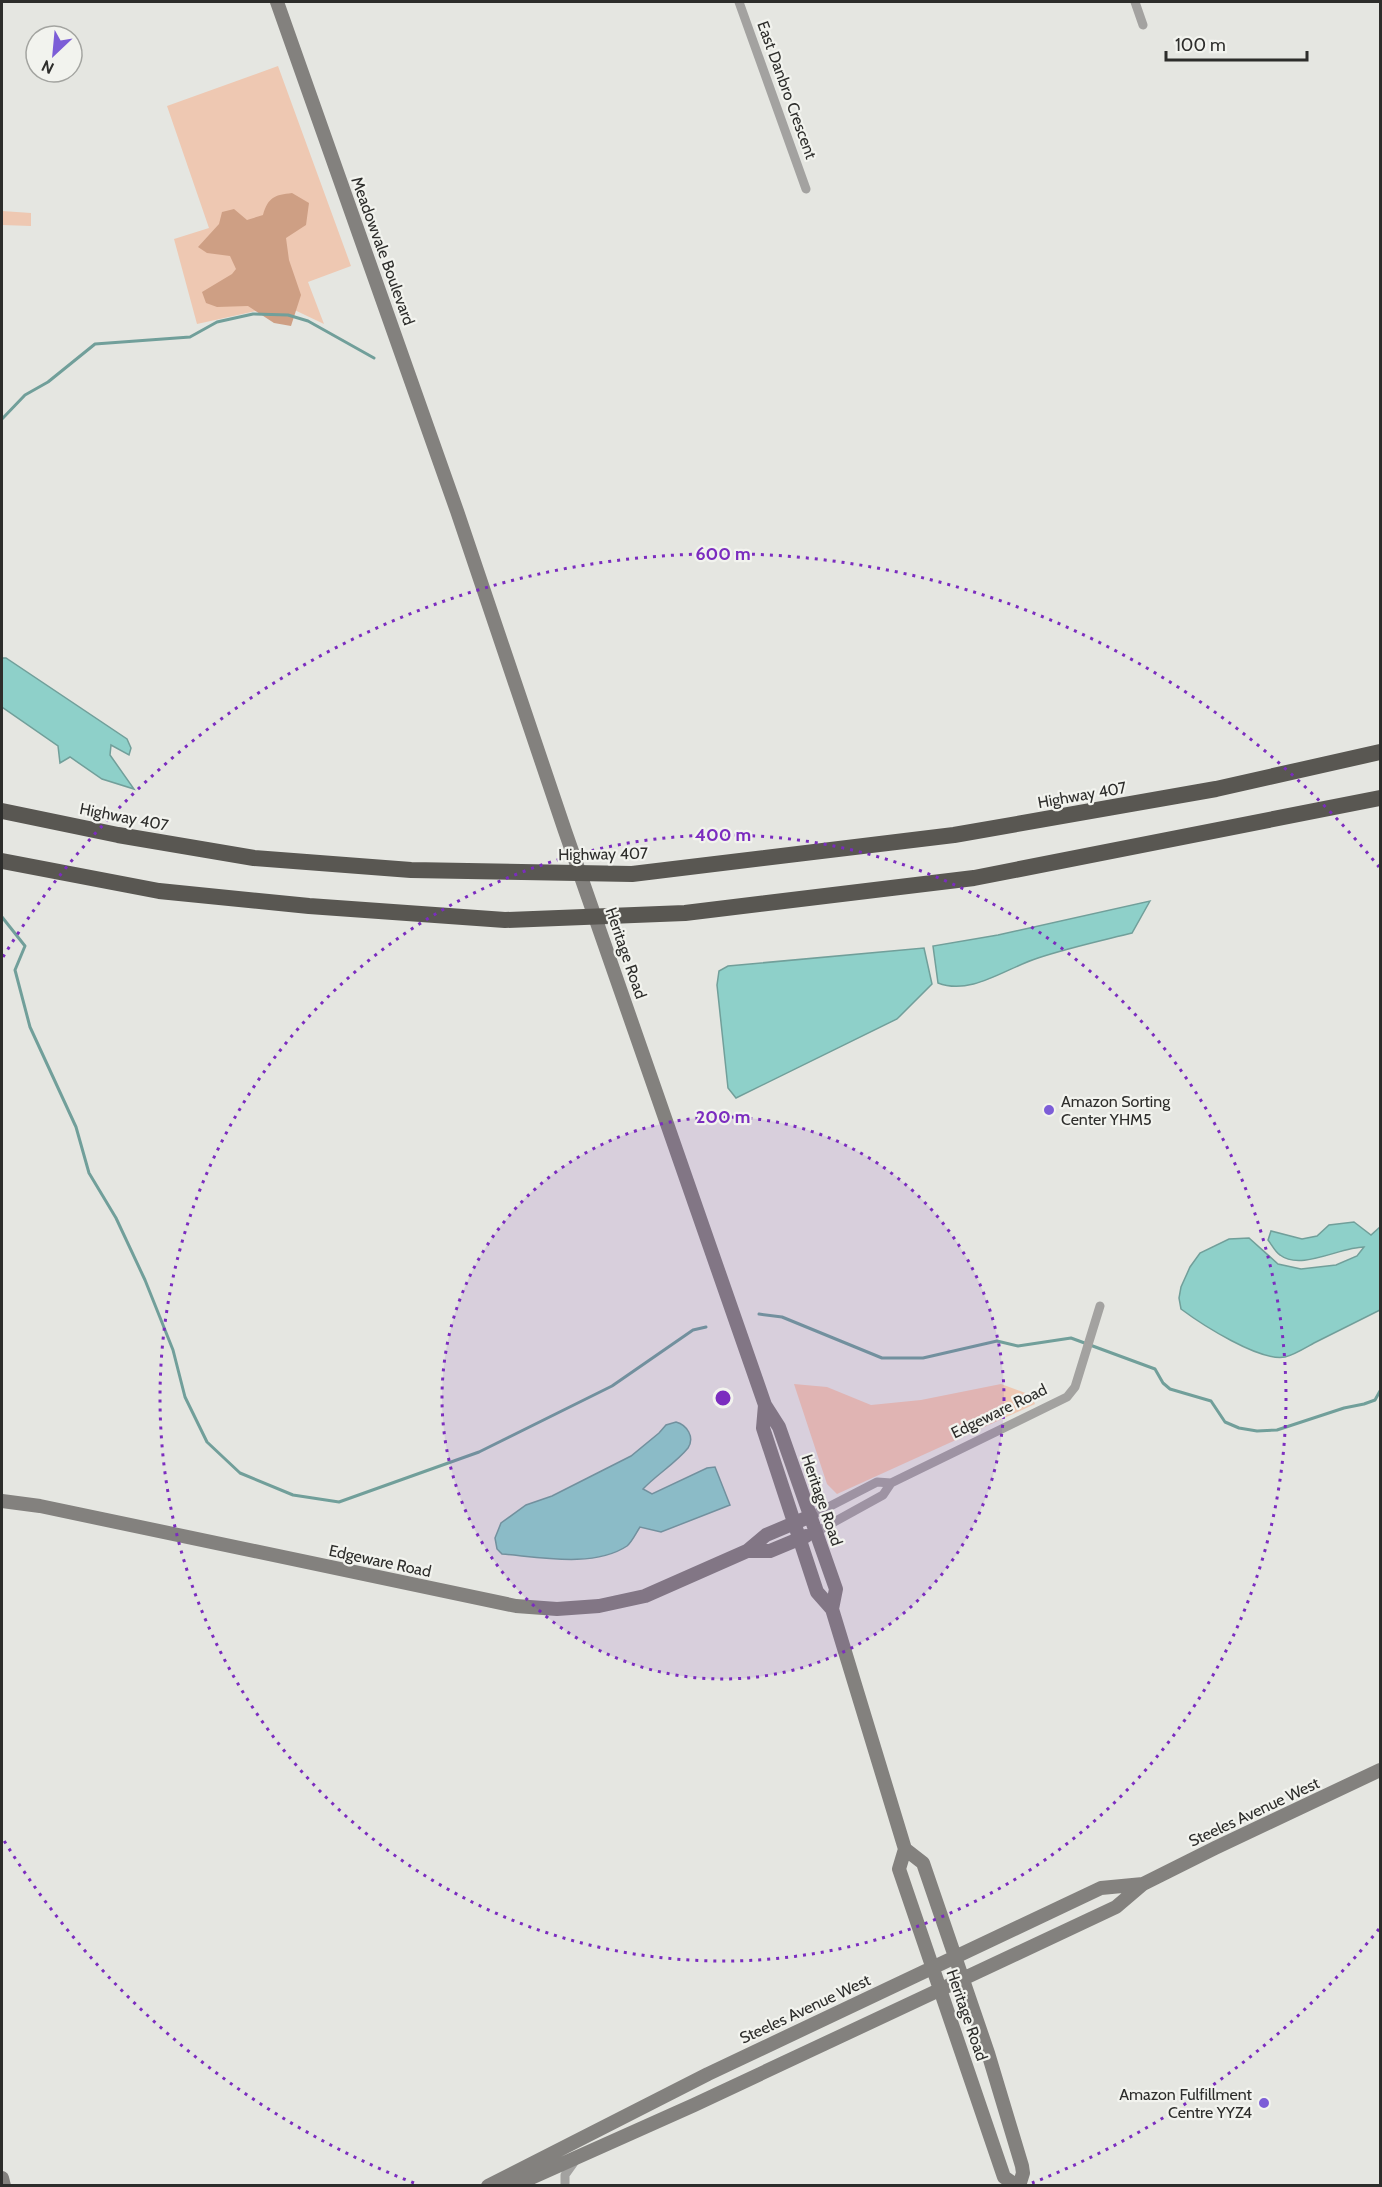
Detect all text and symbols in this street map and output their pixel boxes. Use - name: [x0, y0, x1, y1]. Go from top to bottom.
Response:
- street label: East Danbro Crescent: [753, 18, 821, 162]
- north arrow: [24, 24, 84, 84]
- scale bar: [1166, 24, 1307, 62]
- text: 100 m: [1175, 34, 1226, 56]
- text: N: [38, 56, 57, 78]
- street label: Meadowvale Boulevard: [347, 174, 419, 328]
- text: 600 m: [695, 543, 751, 565]
- street label: Highway 407: [1036, 778, 1128, 812]
- street label: Highway 407: [78, 799, 170, 835]
- text: 400 m: [695, 824, 751, 846]
- street label: Highway 407: [558, 844, 648, 864]
- street label: Heritage Road: [602, 905, 650, 1001]
- place label: Amazon Sorting Center YHM5: [1061, 1092, 1171, 1129]
- marker: Amazon Sorting Center YHM5: [1042, 1103, 1056, 1117]
- text: 200 m: [696, 1106, 750, 1128]
- street label: Edgeware Road: [948, 1380, 1050, 1442]
- centre of rings: [713, 1388, 733, 1408]
- street label: Heritage Road: [798, 1452, 846, 1548]
- street label: Edgeware Road: [327, 1541, 433, 1581]
- street label: Steeles Avenue West: [1186, 1773, 1323, 1851]
- street label: Heritage Road: [943, 1967, 991, 2063]
- street label: Steeles Avenue West: [737, 1970, 874, 2048]
- place label: Amazon Fulfillment Centre YYZ4: [1119, 2085, 1253, 2122]
- marker: Amazon Fulfillment Centre YYZ4: [1257, 2096, 1271, 2110]

